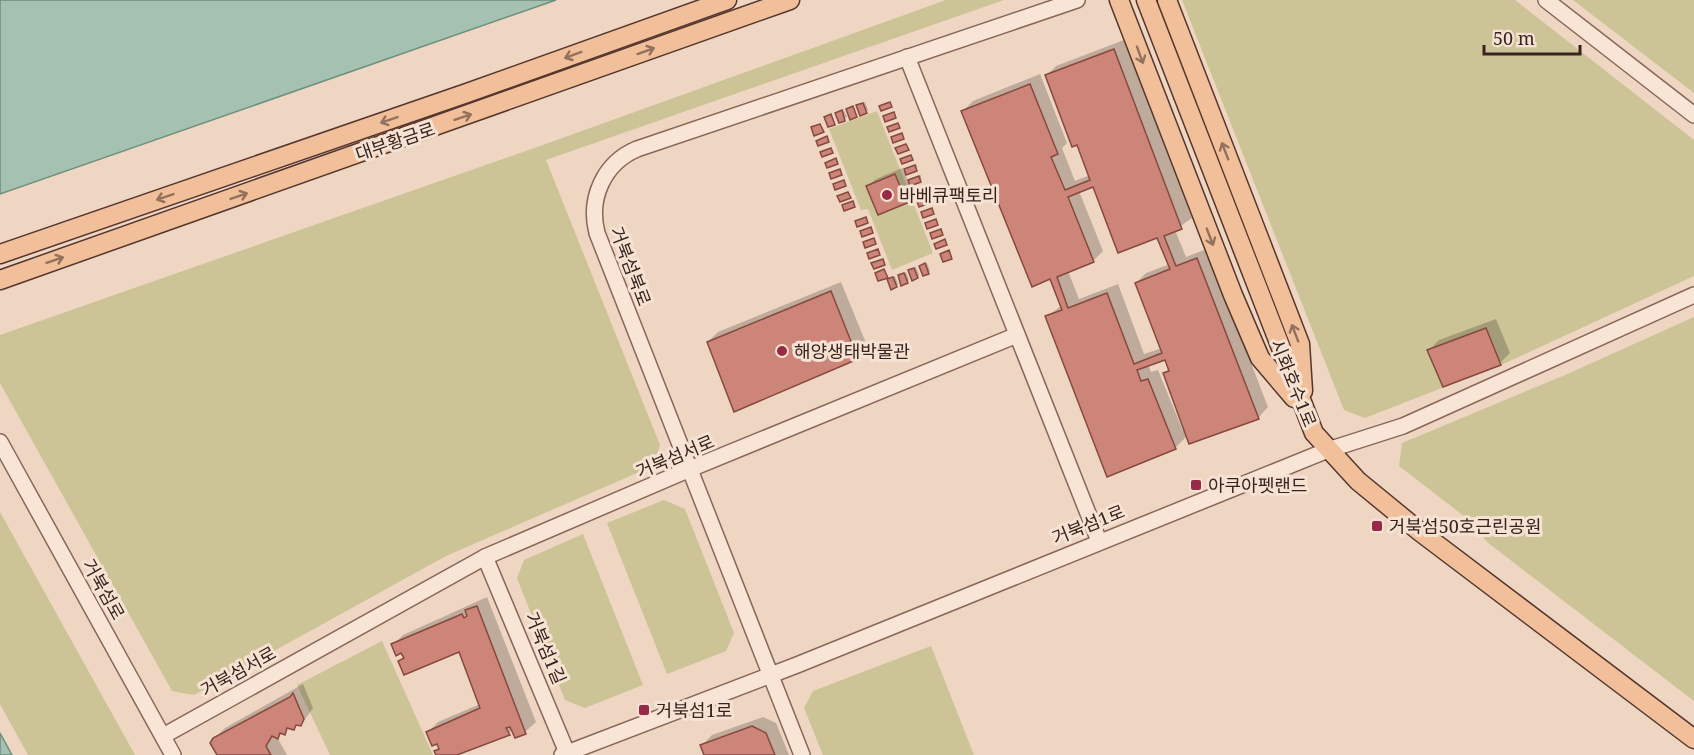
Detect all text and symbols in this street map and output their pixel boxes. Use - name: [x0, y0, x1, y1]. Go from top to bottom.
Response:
- scale bar: [1484, 18, 1580, 56]
- text: 50 m: [1493, 26, 1535, 50]
- one-way arrow: [636, 45, 655, 56]
- one-way arrow: [1135, 45, 1146, 64]
- one-way arrow: [565, 51, 583, 62]
- one-way arrow: [453, 110, 472, 121]
- one-way arrow: [380, 115, 399, 126]
- street label: 대부황금로: [352, 116, 438, 166]
- one-way arrow: [1219, 142, 1230, 161]
- place label: 바베큐팩토리: [899, 183, 998, 207]
- marker: 바베큐팩토리: [880, 188, 894, 202]
- one-way arrow: [229, 189, 248, 200]
- one-way arrow: [156, 192, 175, 203]
- street label: 거북섬북로: [605, 223, 657, 309]
- one-way arrow: [1205, 227, 1216, 245]
- one-way arrow: [45, 254, 64, 265]
- one-way arrow: [1289, 324, 1300, 343]
- street label: 시화호수1로: [1265, 335, 1323, 431]
- place label: 해양생태박물관: [794, 339, 910, 363]
- marker: 해양생태박물관: [775, 344, 789, 358]
- street label: 거북섬서로: [632, 429, 718, 483]
- place label: 아쿠아펫랜드: [1208, 473, 1307, 497]
- marker: 아쿠아펫랜드: [1189, 478, 1203, 492]
- street label: 거북섬1로: [1048, 499, 1128, 549]
- place label: 거북섬50호근린공원: [1389, 514, 1542, 538]
- marker: 거북섬50호근린공원: [1370, 519, 1384, 533]
- street label: 거북섬로: [77, 554, 131, 624]
- street label: 거북섬1길: [520, 608, 572, 688]
- street label: 거북섬서로: [196, 640, 280, 702]
- place label: 거북섬1로: [656, 698, 732, 722]
- marker: 거북섬1로: [637, 703, 651, 717]

